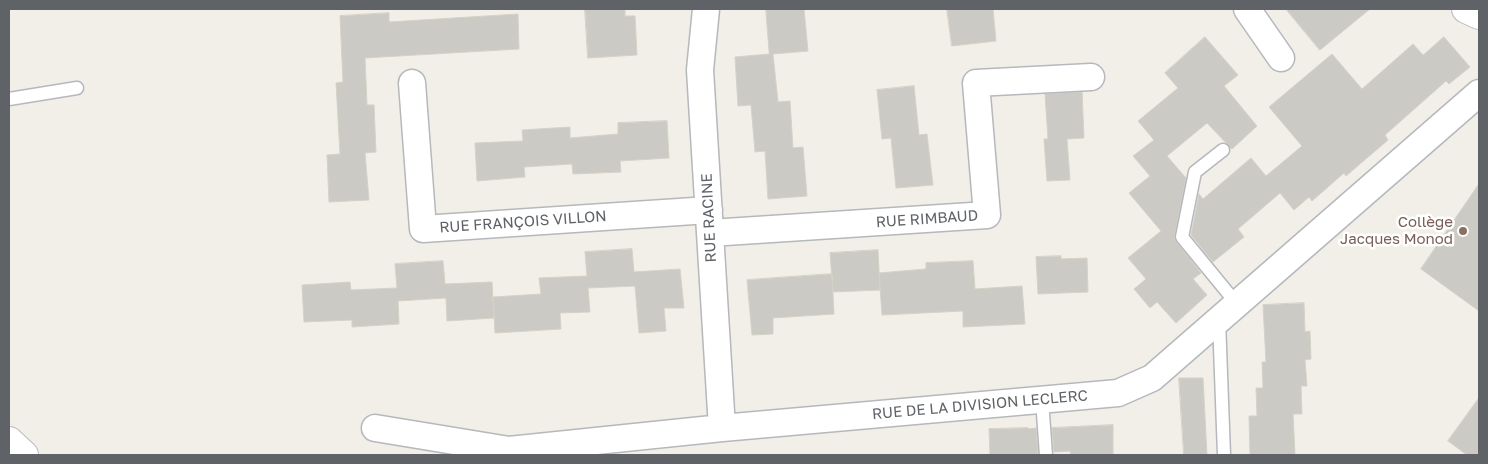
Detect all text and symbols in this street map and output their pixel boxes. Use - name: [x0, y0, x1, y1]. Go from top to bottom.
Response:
- street label: RUE RACINE: [698, 173, 720, 263]
- street label: RUE RIMBAUD: [875, 206, 979, 232]
- street label: RUE FRANÇOIS VILLON: [439, 207, 607, 237]
- place label: Collège Jacques Monod: [1340, 213, 1453, 248]
- marker: Collège Jacques Monod: [1457, 225, 1469, 237]
- street label: RUE DE LA DIVISION LECLERC: [871, 387, 1089, 423]

